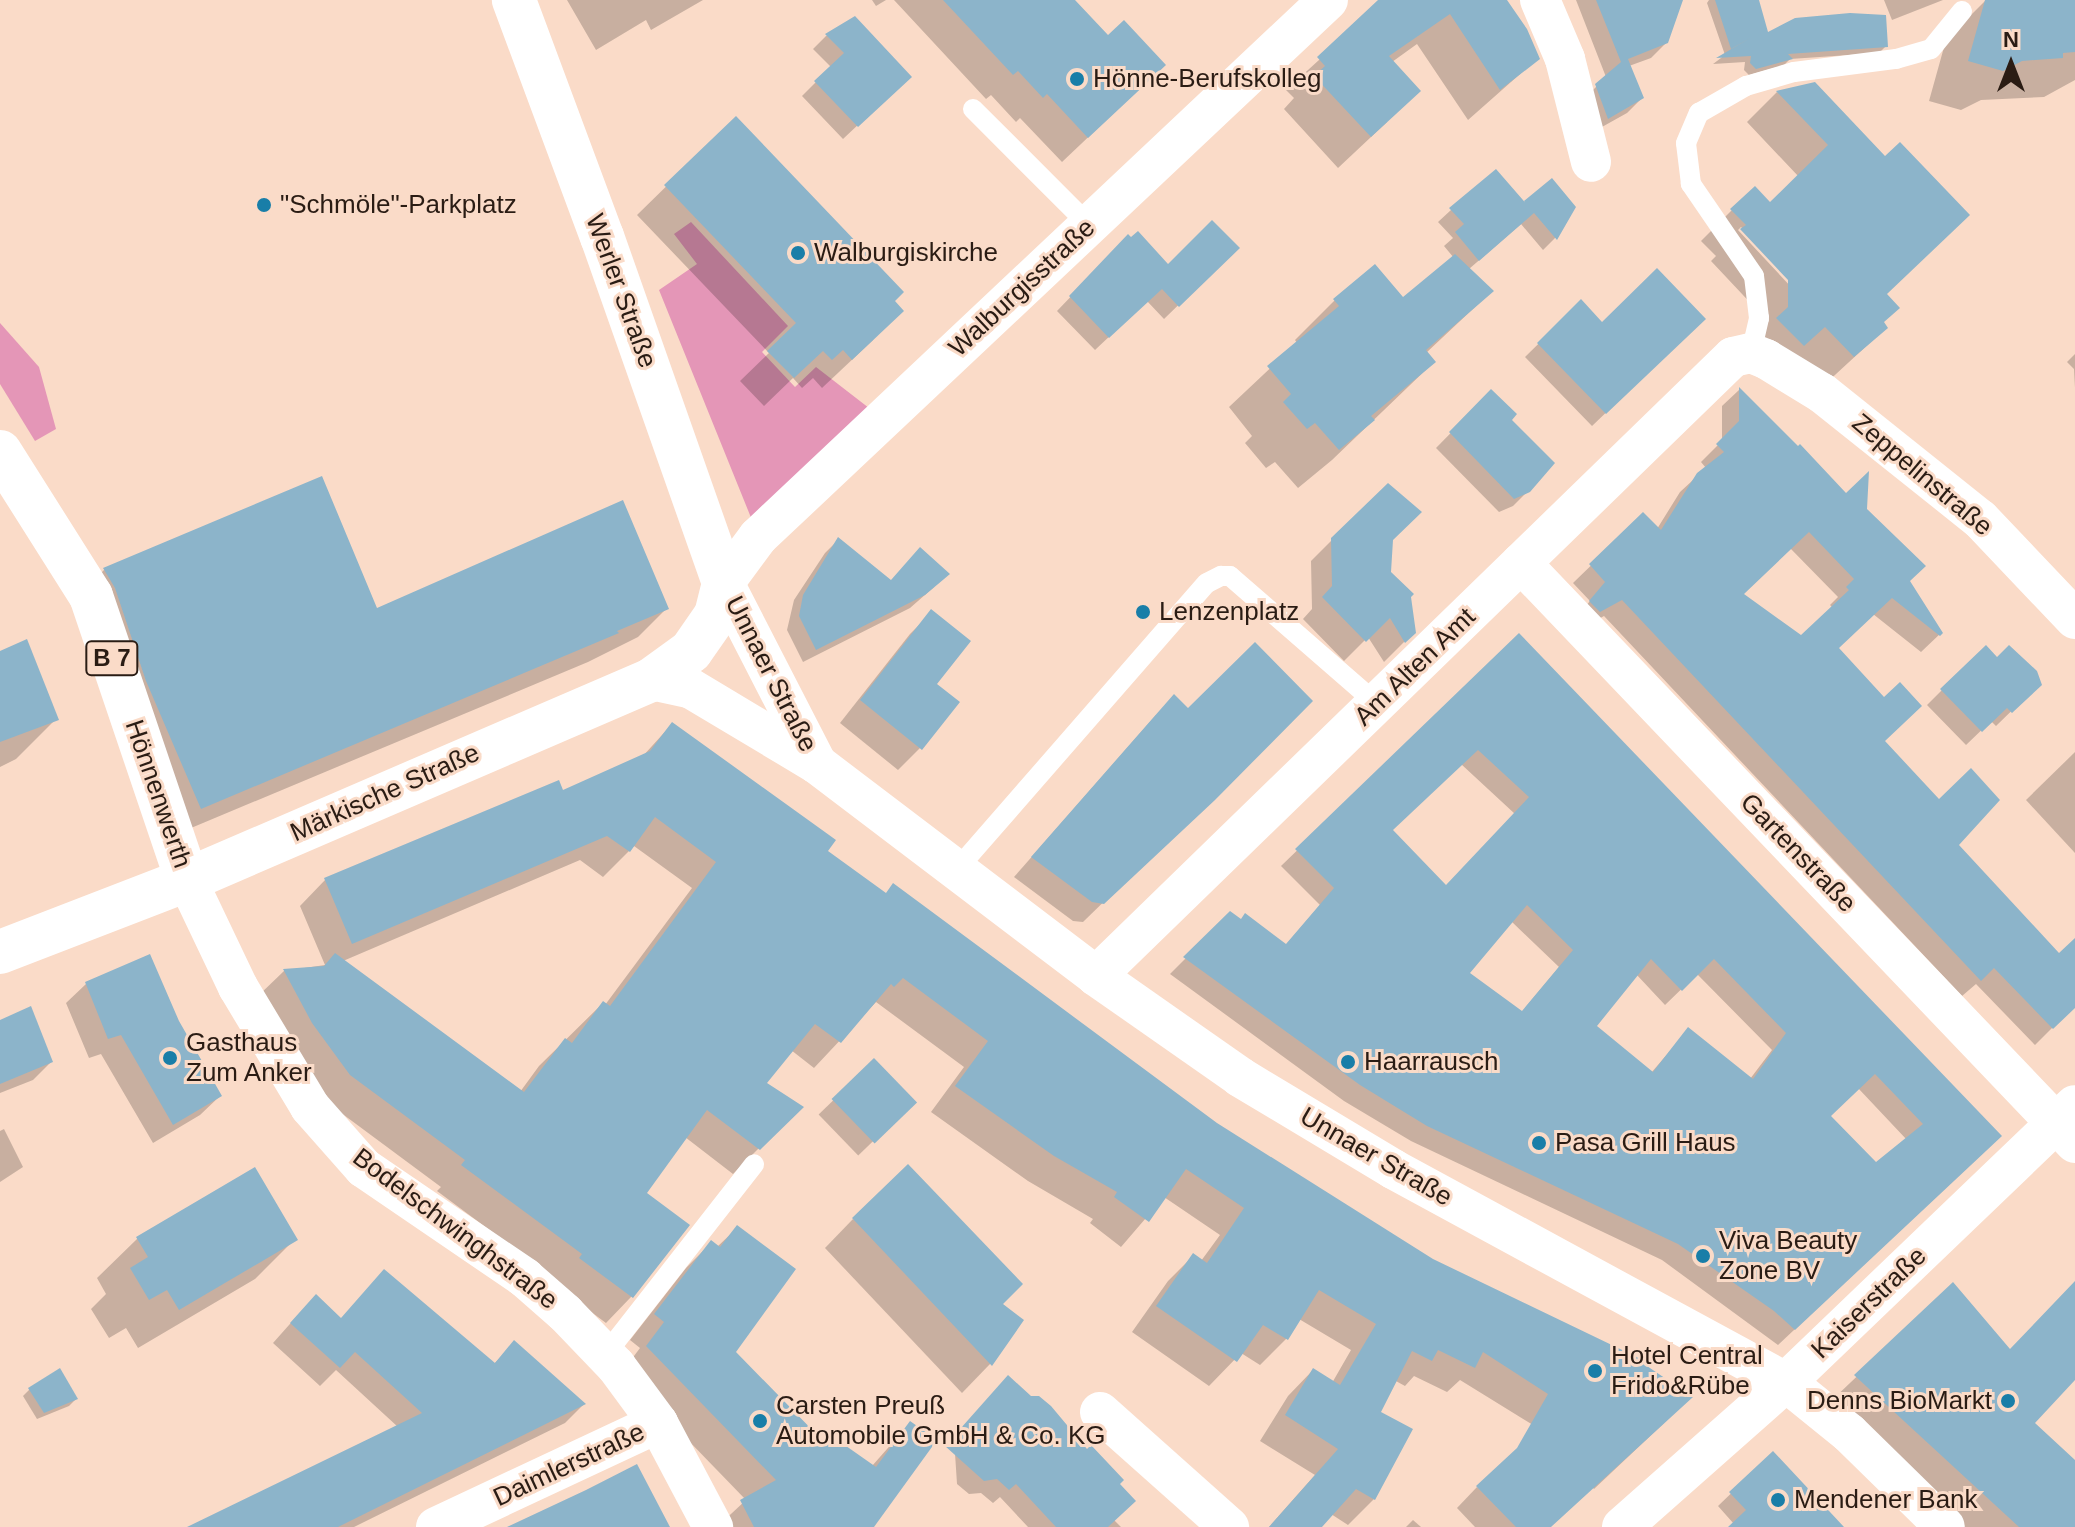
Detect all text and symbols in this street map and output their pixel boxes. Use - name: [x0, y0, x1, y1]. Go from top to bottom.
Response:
- north arrow: [1971, 24, 2051, 104]
- text: N: [2003, 27, 2019, 52]
- place label: Hönne-Berufskolleg: [1093, 63, 1321, 95]
- marker: Hönne-Berufskolleg: [1068, 70, 1086, 88]
- place label: "Schmöle"-Parkplatz: [280, 189, 517, 221]
- marker: "Schmöle"-Parkplatz: [255, 196, 273, 214]
- street label: Werler Straße: [579, 210, 663, 372]
- street label: Walburgisstraße: [943, 212, 1101, 364]
- place label: Walburgiskirche: [814, 237, 998, 269]
- marker: Walburgiskirche: [789, 244, 807, 262]
- street label: Zeppelinstraße: [1846, 407, 1998, 543]
- street label: Unnaer Straße: [718, 591, 824, 757]
- place label: Lenzenplatz: [1159, 596, 1299, 628]
- street label: Am Alten Amt: [1347, 601, 1483, 733]
- marker: Lenzenplatz: [1134, 603, 1152, 621]
- road number: B 7: [84, 638, 140, 678]
- street label: Hönnenwerth: [118, 716, 198, 872]
- street label: Märkische Straße: [286, 737, 484, 849]
- street label: Gartenstraße: [1734, 787, 1862, 919]
- place label: Gasthaus Zum Anker: [186, 1027, 313, 1088]
- place label: Haarrausch: [1364, 1046, 1498, 1078]
- marker: Gasthaus Zum Anker: [161, 1049, 179, 1067]
- marker: Haarrausch: [1339, 1053, 1357, 1071]
- street label: Unnaer Straße: [1294, 1101, 1458, 1213]
- place label: Pasa Grill Haus: [1555, 1127, 1736, 1159]
- marker: Pasa Grill Haus: [1530, 1134, 1548, 1152]
- street label: Bodelschwinghstraße: [346, 1142, 564, 1316]
- place label: Viva Beauty Zone BV: [1719, 1225, 1857, 1286]
- street label: Kaiserstraße: [1805, 1241, 1933, 1365]
- marker: Viva Beauty Zone BV: [1694, 1247, 1712, 1265]
- place label: Hotel Central Frido&Rübe: [1611, 1340, 1763, 1402]
- marker: Hotel Central Frido&Rübe: [1586, 1362, 1604, 1380]
- place label: Denns BioMarkt: [1807, 1385, 1992, 1417]
- place label: Carsten Preuß Automobile GmbH & Co. KG: [776, 1390, 1105, 1452]
- marker: Denns BioMarkt: [1999, 1392, 2017, 1410]
- marker: Carsten Preuß Automobile GmbH & Co. KG: [751, 1412, 769, 1430]
- street label: Daimlerstraße: [488, 1416, 650, 1514]
- place label: Mendener Bank: [1794, 1484, 1978, 1516]
- marker: Mendener Bank: [1769, 1491, 1787, 1509]

